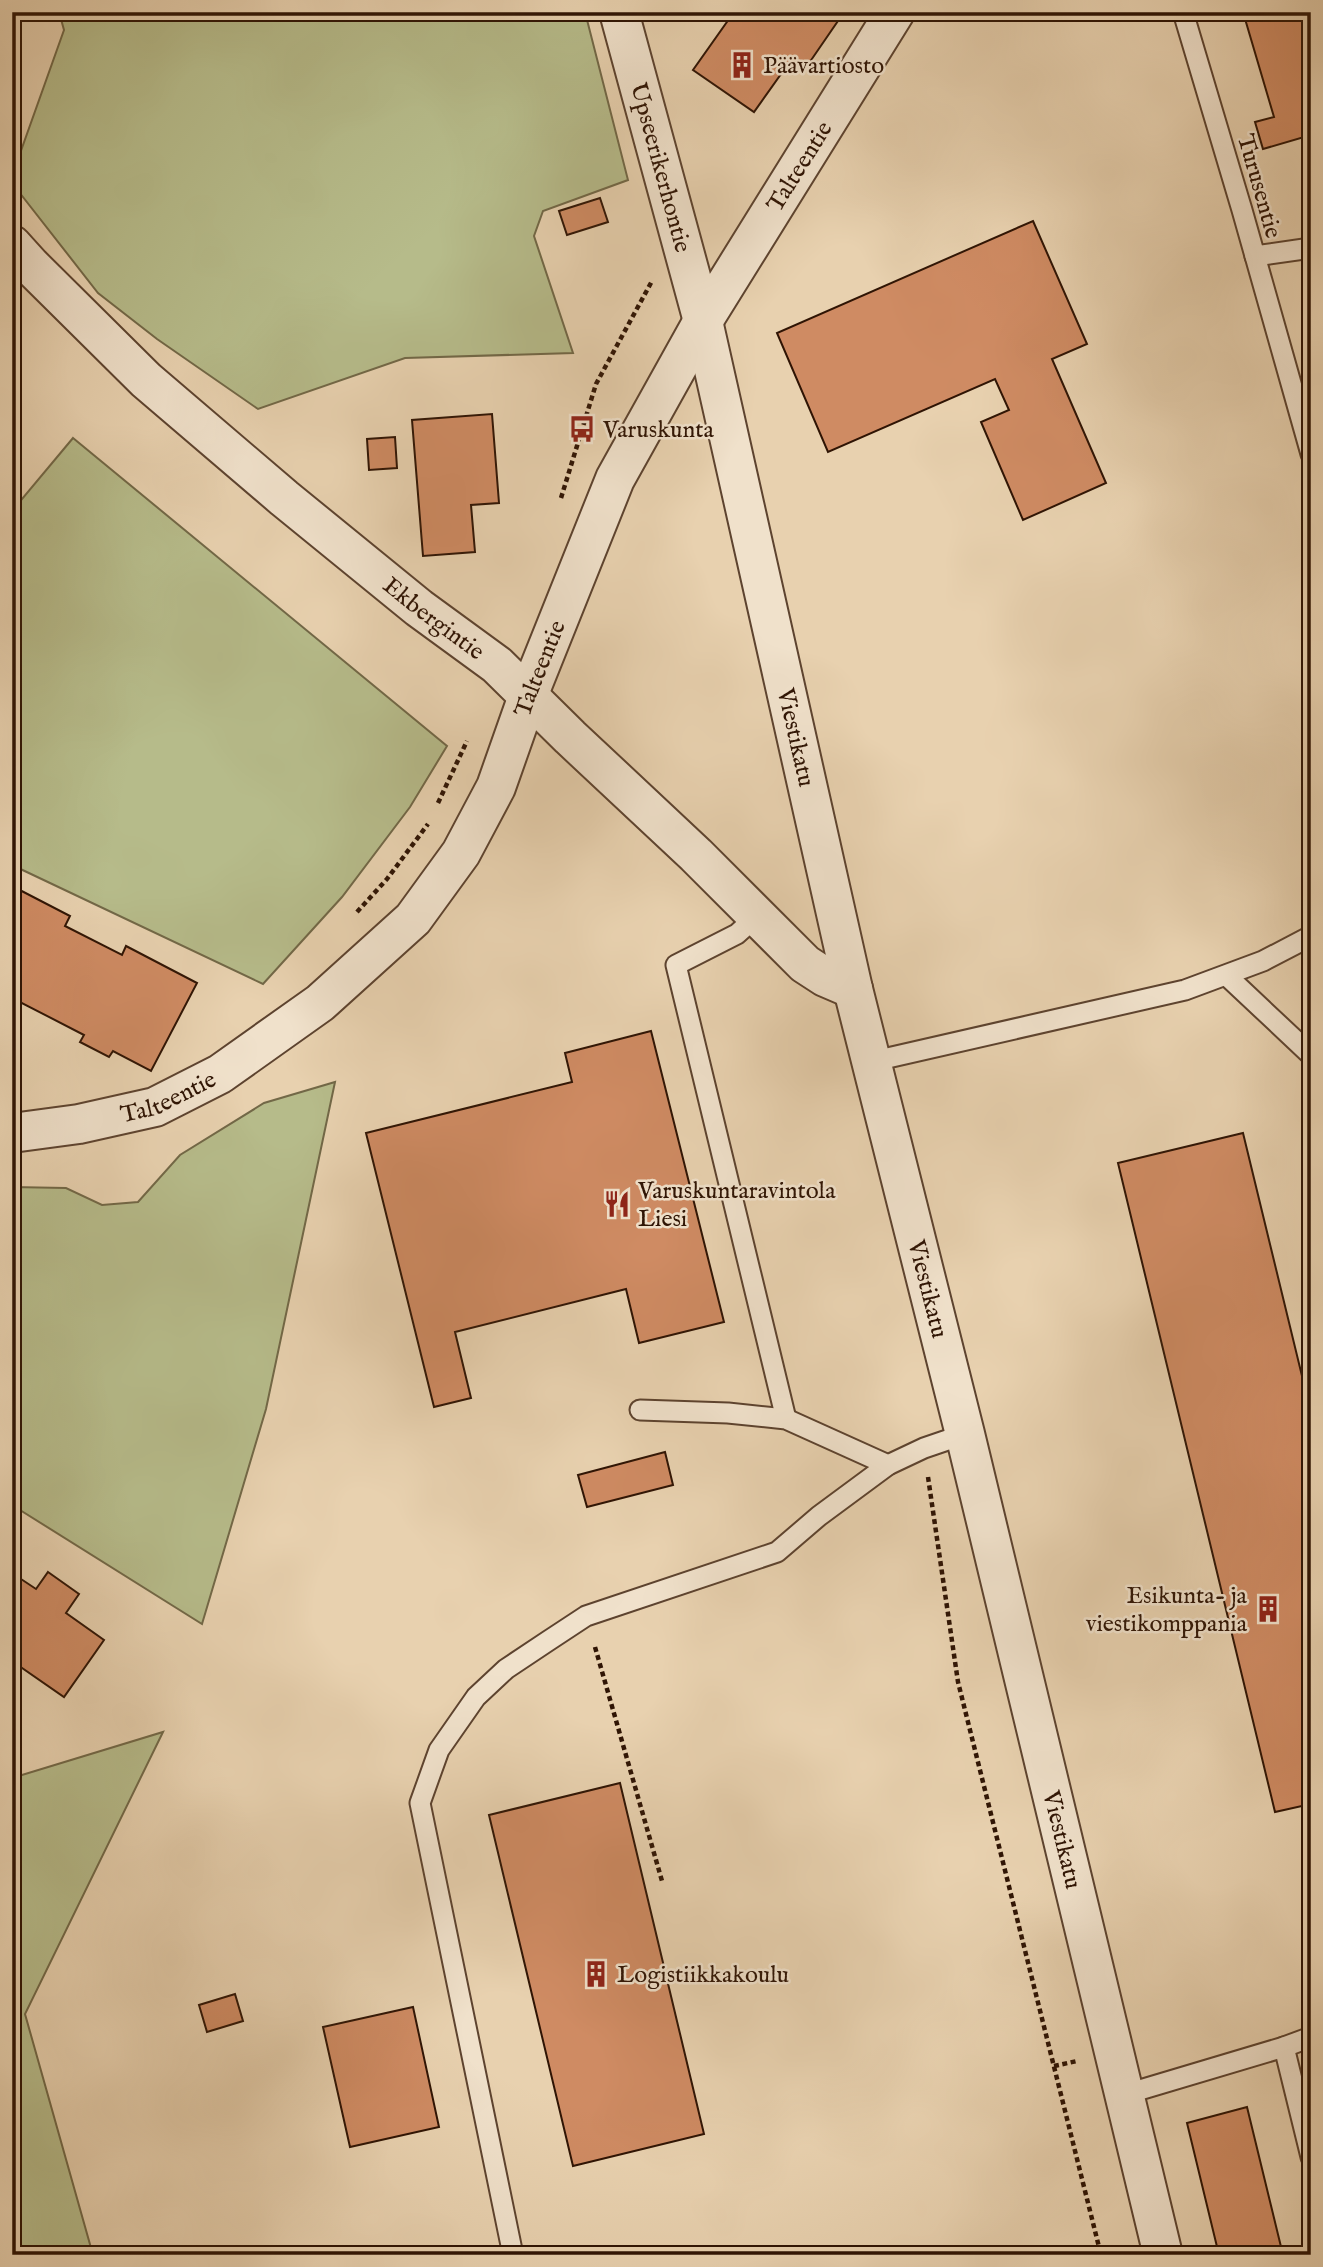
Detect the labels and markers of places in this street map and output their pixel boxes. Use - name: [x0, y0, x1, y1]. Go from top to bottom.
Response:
- building icon: Päävartiosto: [727, 50, 757, 80]
- place label: Päävartiosto: [763, 51, 884, 82]
- bus stop icon: Varuskunta: [567, 414, 597, 444]
- place label: Varuskunta: [602, 415, 714, 446]
- place label: Varuskuntaravintola Liesi: [637, 1176, 836, 1235]
- restaurant icon: Varuskuntaravintola Liesi: [602, 1189, 632, 1219]
- place label: Esikunta- ja viestikomppania: [1086, 1581, 1248, 1640]
- building icon: Esikunta- ja viestikomppania: [1253, 1594, 1283, 1624]
- building icon: Logistiikkakoulu: [581, 1959, 611, 1989]
- place label: Logistiikkakoulu: [617, 1960, 789, 1991]

